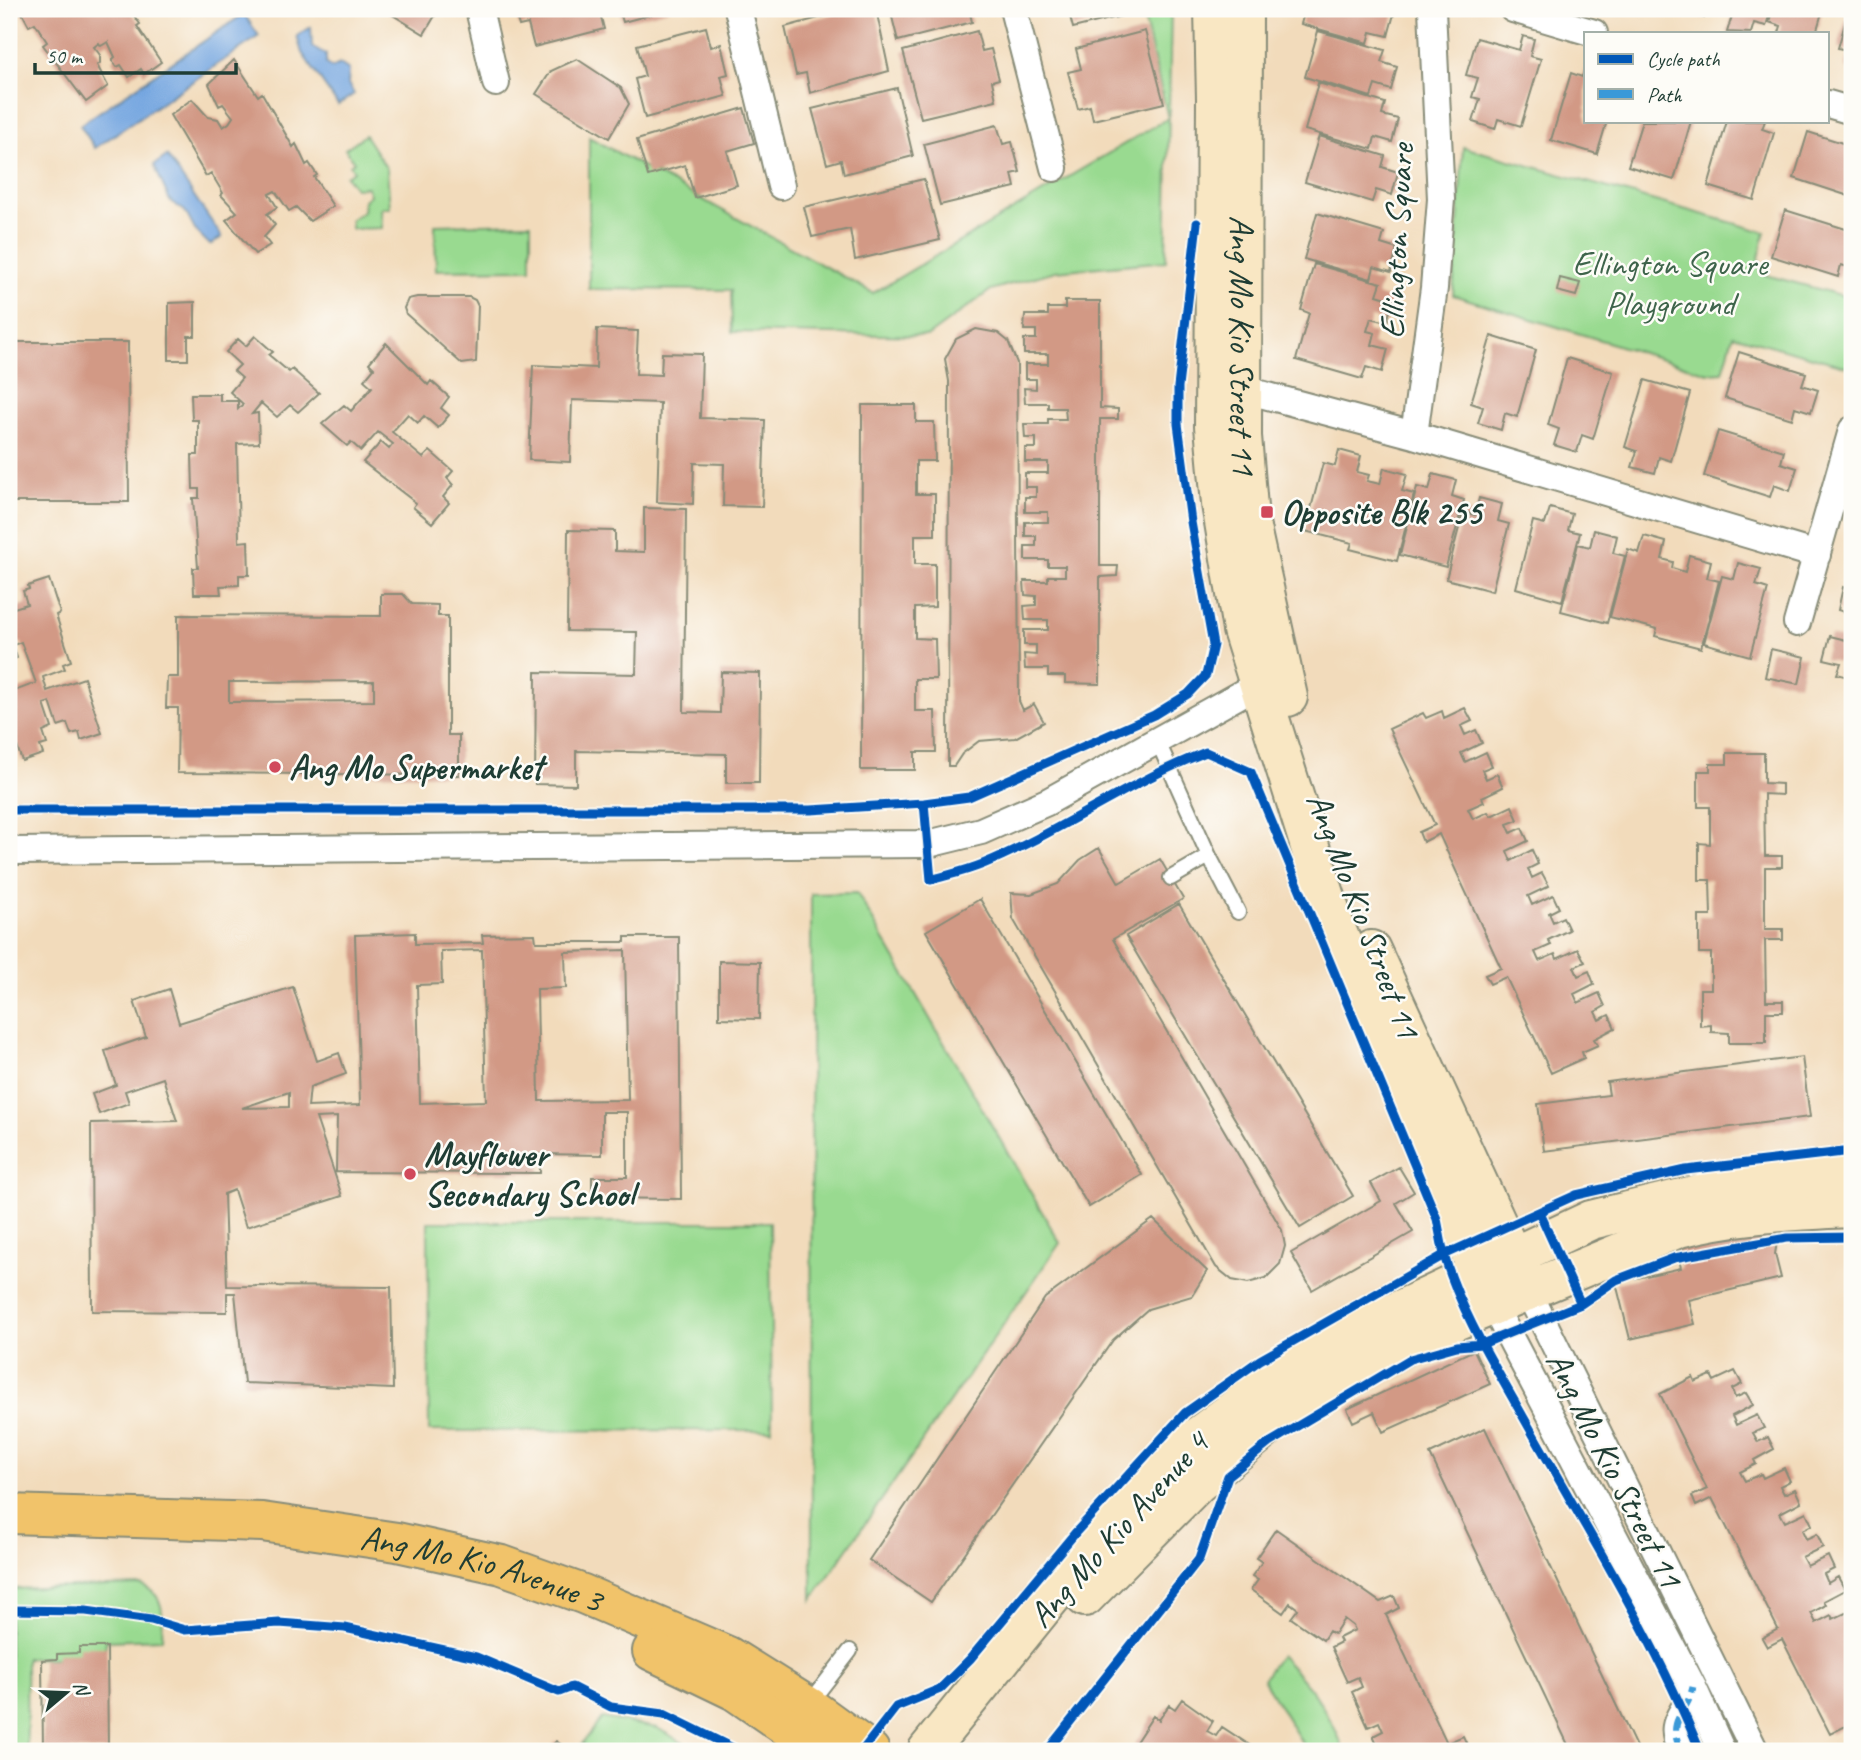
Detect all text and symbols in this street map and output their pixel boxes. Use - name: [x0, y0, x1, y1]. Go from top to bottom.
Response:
- scale bar: [35, 32, 236, 76]
- legend: [1584, 32, 1829, 122]
- text: 50 m: [46, 43, 84, 69]
- text: Cycle path: [1647, 46, 1720, 72]
- text: Path: [1647, 82, 1683, 108]
- street label: Ellington Square: [1369, 140, 1424, 340]
- street label: Ang Mo Kio Street 11: [1219, 215, 1267, 479]
- park label: Ellington Square Playground: [1573, 241, 1770, 326]
- place label: Opposite Blk 255: [1281, 490, 1484, 535]
- marker: Opposite Blk 255: [1259, 504, 1275, 520]
- place label: Ang Mo Supermarket: [289, 745, 548, 790]
- marker: Ang Mo Supermarket: [267, 759, 283, 775]
- street label: Ang Mo Kio Street 11: [1296, 786, 1432, 1046]
- place label: Mayflower Secondary School: [424, 1132, 641, 1217]
- marker: Mayflower Secondary School: [402, 1166, 418, 1182]
- street label: Ang Mo Kio Street 11: [1536, 1343, 1694, 1597]
- street label: Ang Mo Kio Avenue 4: [1018, 1419, 1221, 1637]
- street label: Ang Mo Kio Avenue 3: [358, 1515, 612, 1624]
- north arrow: [32, 1658, 102, 1728]
- text: N: [68, 1678, 95, 1700]

